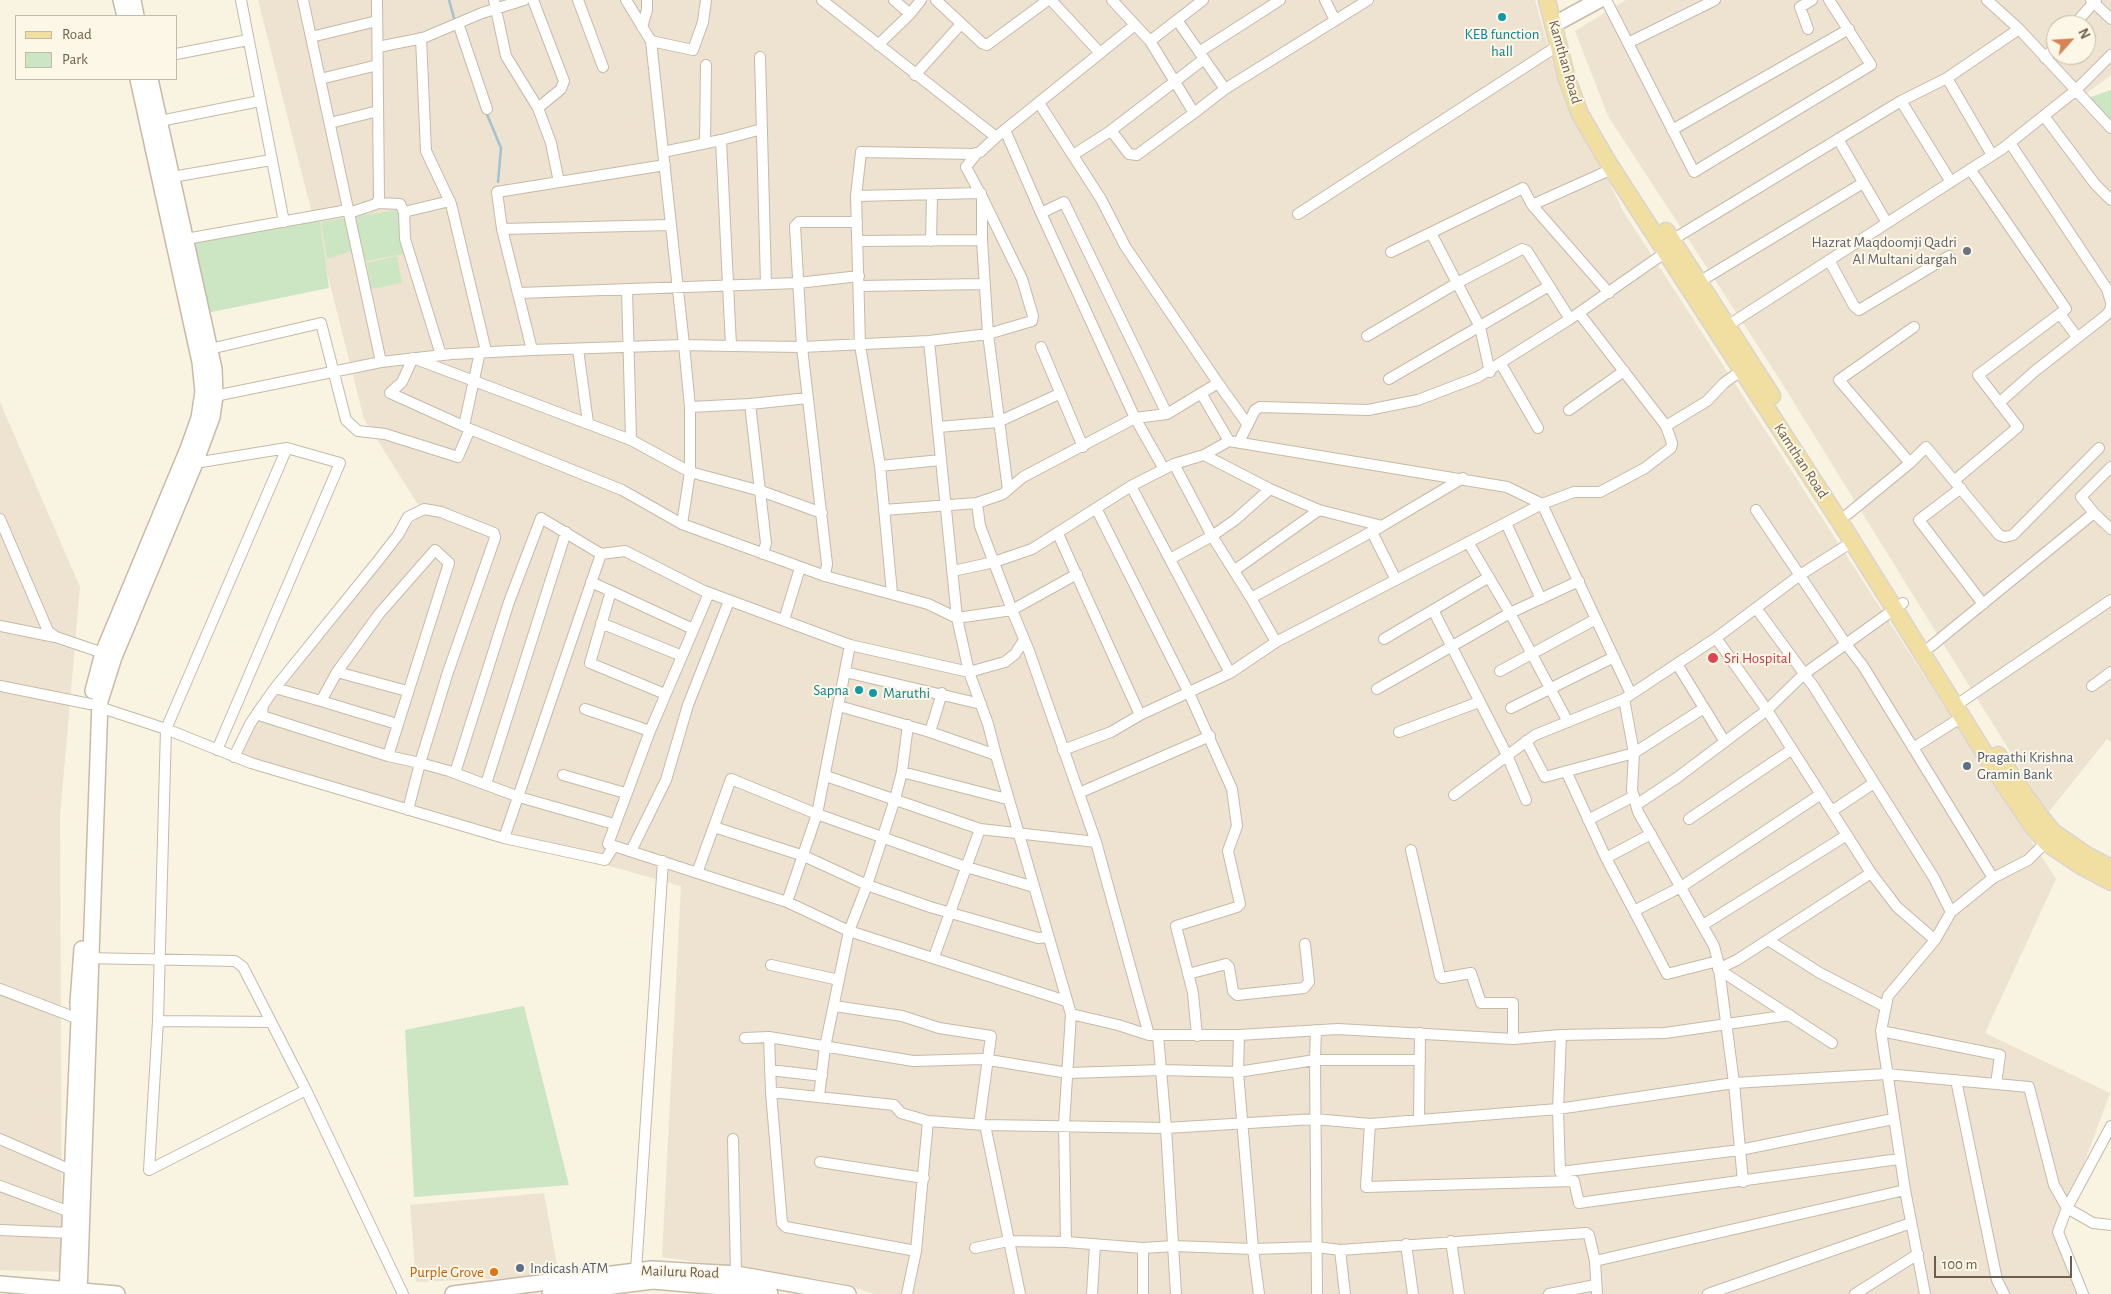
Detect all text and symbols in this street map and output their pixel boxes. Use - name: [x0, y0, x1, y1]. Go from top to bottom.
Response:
- marker: KEB function hall: [1496, 11, 1508, 23]
- legend: [15, 15, 178, 80]
- north arrow: [2046, 15, 2096, 65]
- street label: Kamthan Road: [1544, 18, 1586, 106]
- place label: KEB function hall: [1465, 25, 1539, 60]
- text: N: [2075, 26, 2092, 41]
- text: Road: [62, 27, 92, 42]
- text: Park: [62, 52, 88, 67]
- place label: Hazrat Maqdoomji Qadri Al Multani dargah: [1812, 233, 1957, 268]
- marker: Hazrat Maqdoomji Qadri Al Multani dargah: [1961, 245, 1973, 257]
- street label: Kamthan Road: [1770, 420, 1832, 502]
- place label: Sri Hospital: [1724, 649, 1791, 667]
- marker: Sri Hospital: [1706, 651, 1720, 665]
- place label: Sapna: [813, 681, 849, 699]
- marker: Sapna: [853, 684, 865, 696]
- place label: Maruthi: [883, 684, 930, 702]
- marker: Maruthi: [867, 687, 879, 699]
- place label: Pragathi Krishna Gramin Bank: [1977, 748, 2073, 783]
- marker: Pragathi Krishna Gramin Bank: [1961, 760, 1973, 772]
- scale bar: [1936, 1246, 2074, 1278]
- text: 100 m: [1942, 1257, 1977, 1272]
- place label: Indicash ATM: [530, 1259, 608, 1277]
- marker: Indicash ATM: [514, 1262, 526, 1274]
- street label: Mailuru Road: [641, 1262, 719, 1282]
- place label: Purple Grove: [410, 1263, 484, 1281]
- marker: Purple Grove: [488, 1266, 500, 1278]

